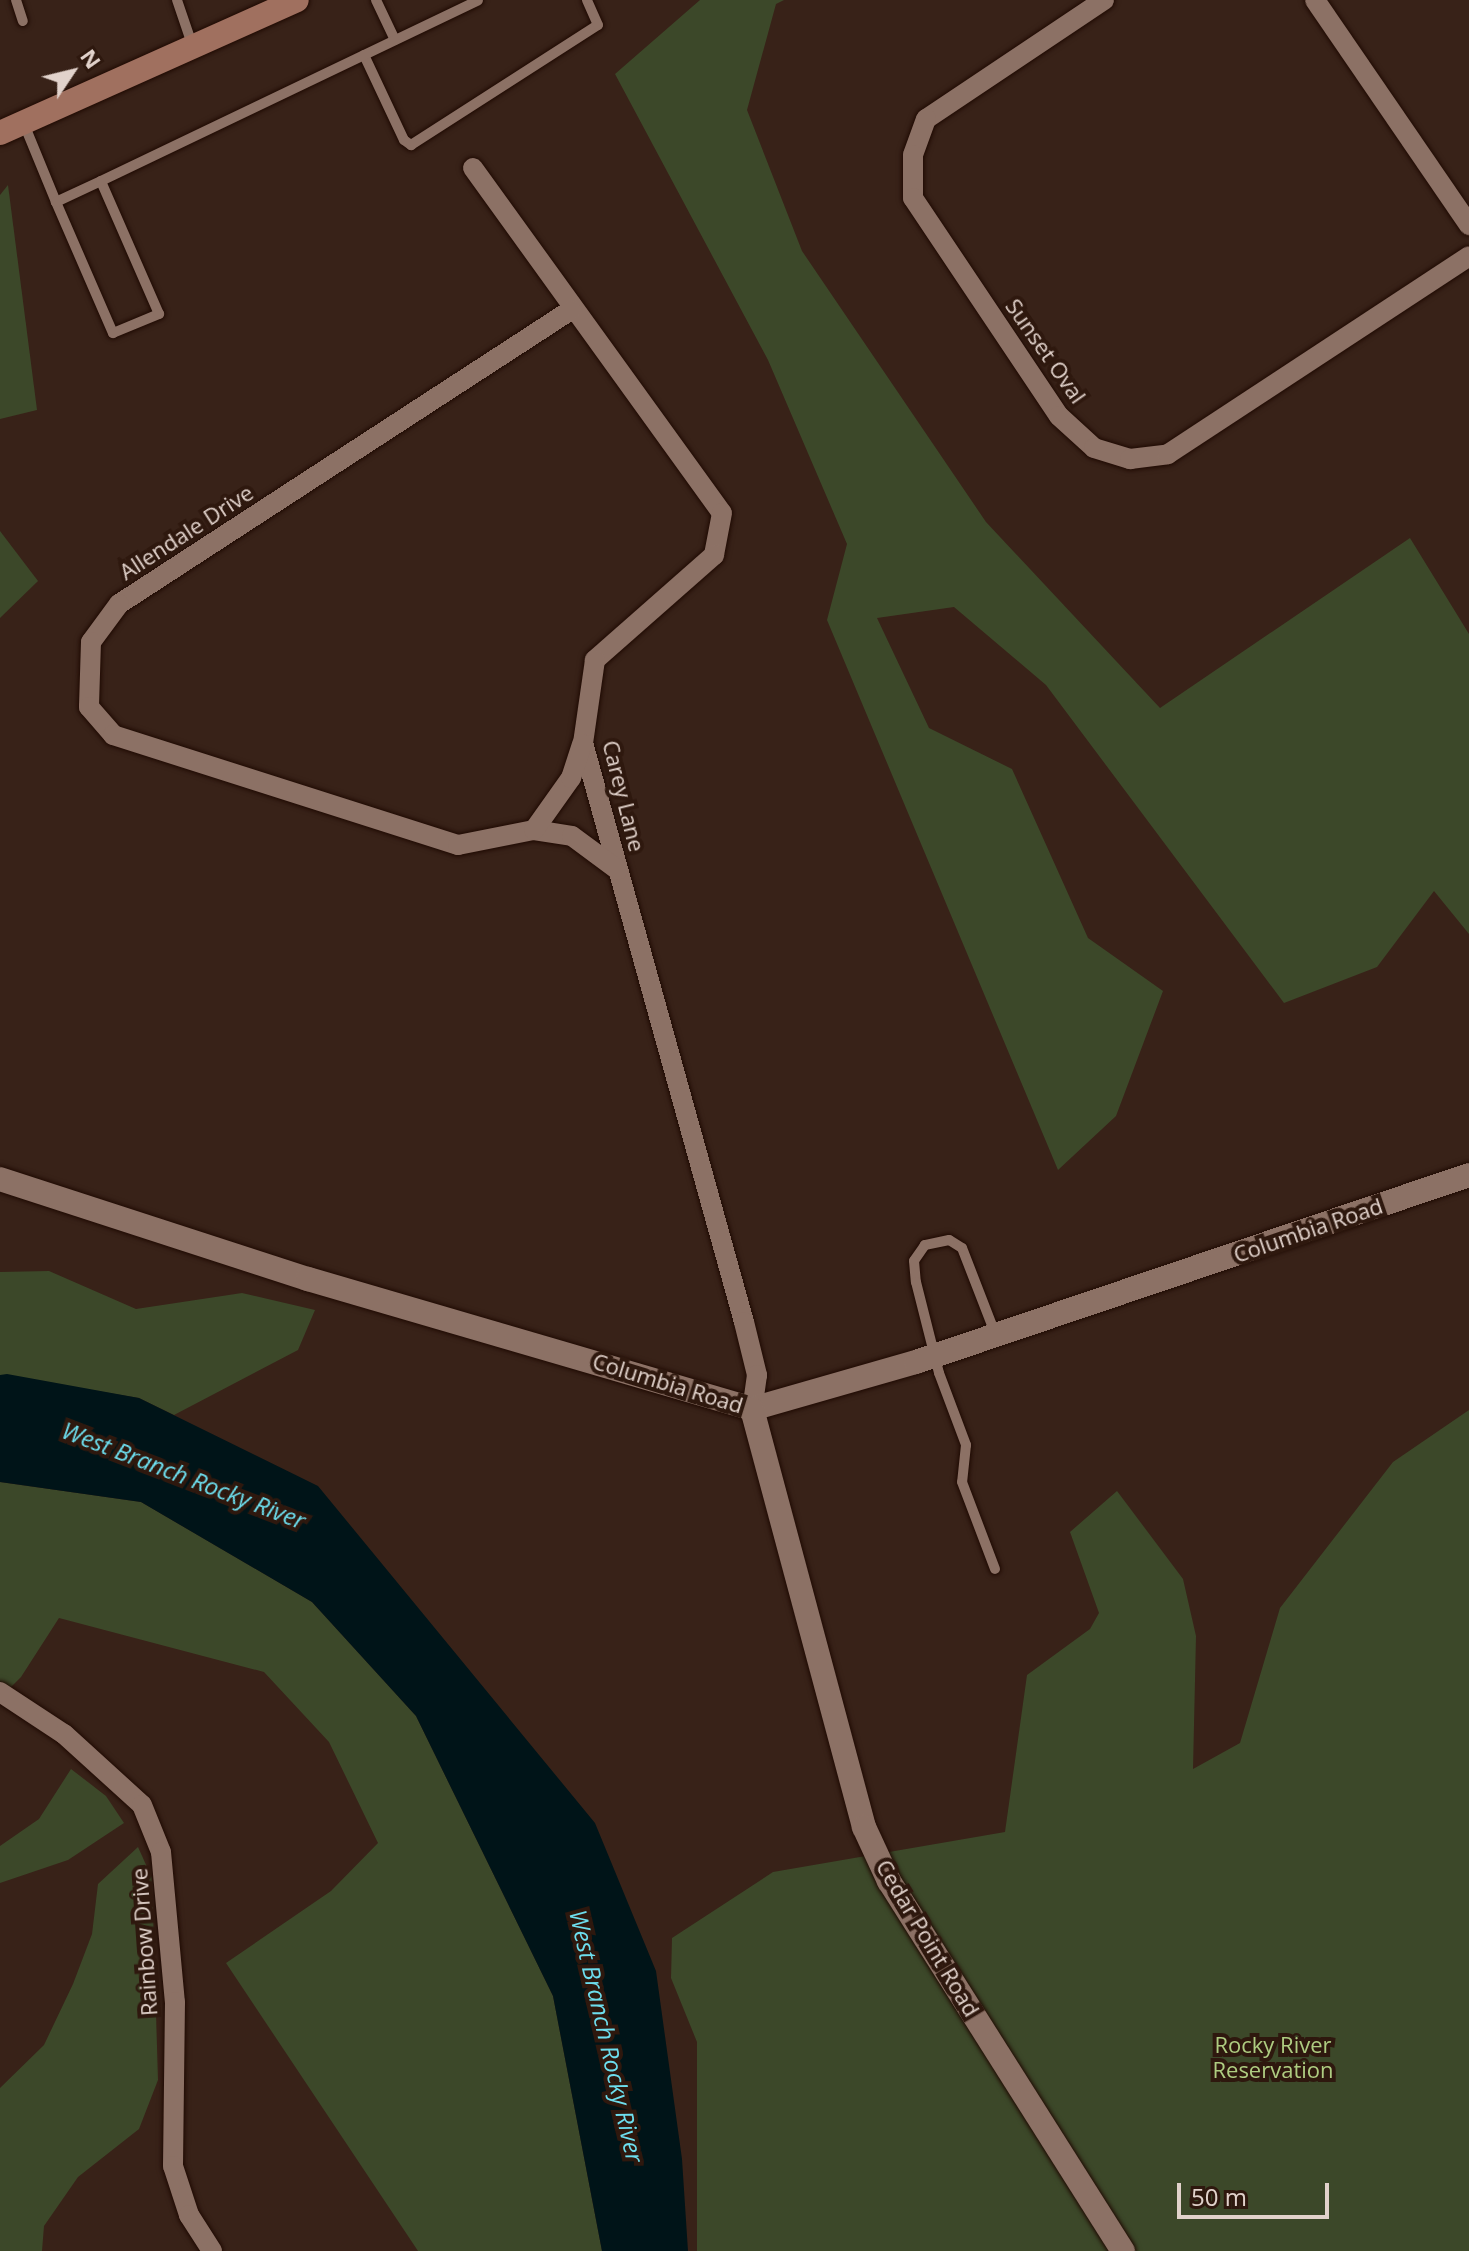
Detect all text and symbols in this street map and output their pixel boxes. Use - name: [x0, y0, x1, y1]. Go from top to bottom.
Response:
- north arrow: [32, 32, 112, 112]
- text: N: [74, 42, 109, 74]
- street label: Sunset Oval: [1000, 294, 1092, 408]
- street label: Allendale Drive: [114, 479, 258, 585]
- street label: Carey Lane: [597, 738, 651, 854]
- street label: Columbia Road: [1230, 1192, 1386, 1268]
- street label: Columbia Road: [590, 1348, 746, 1418]
- water label: West Branch Rocky River: [58, 1415, 310, 1535]
- street label: Cedar Point Road: [871, 1855, 985, 2021]
- street label: Rainbow Drive: [126, 1867, 162, 2017]
- water label: West Branch Rocky River: [564, 1907, 650, 2165]
- park label: Rocky River Reservation: [1212, 2031, 1334, 2082]
- scale bar: [1181, 2167, 1333, 2217]
- text: 50 m: [1191, 2180, 1247, 2213]

